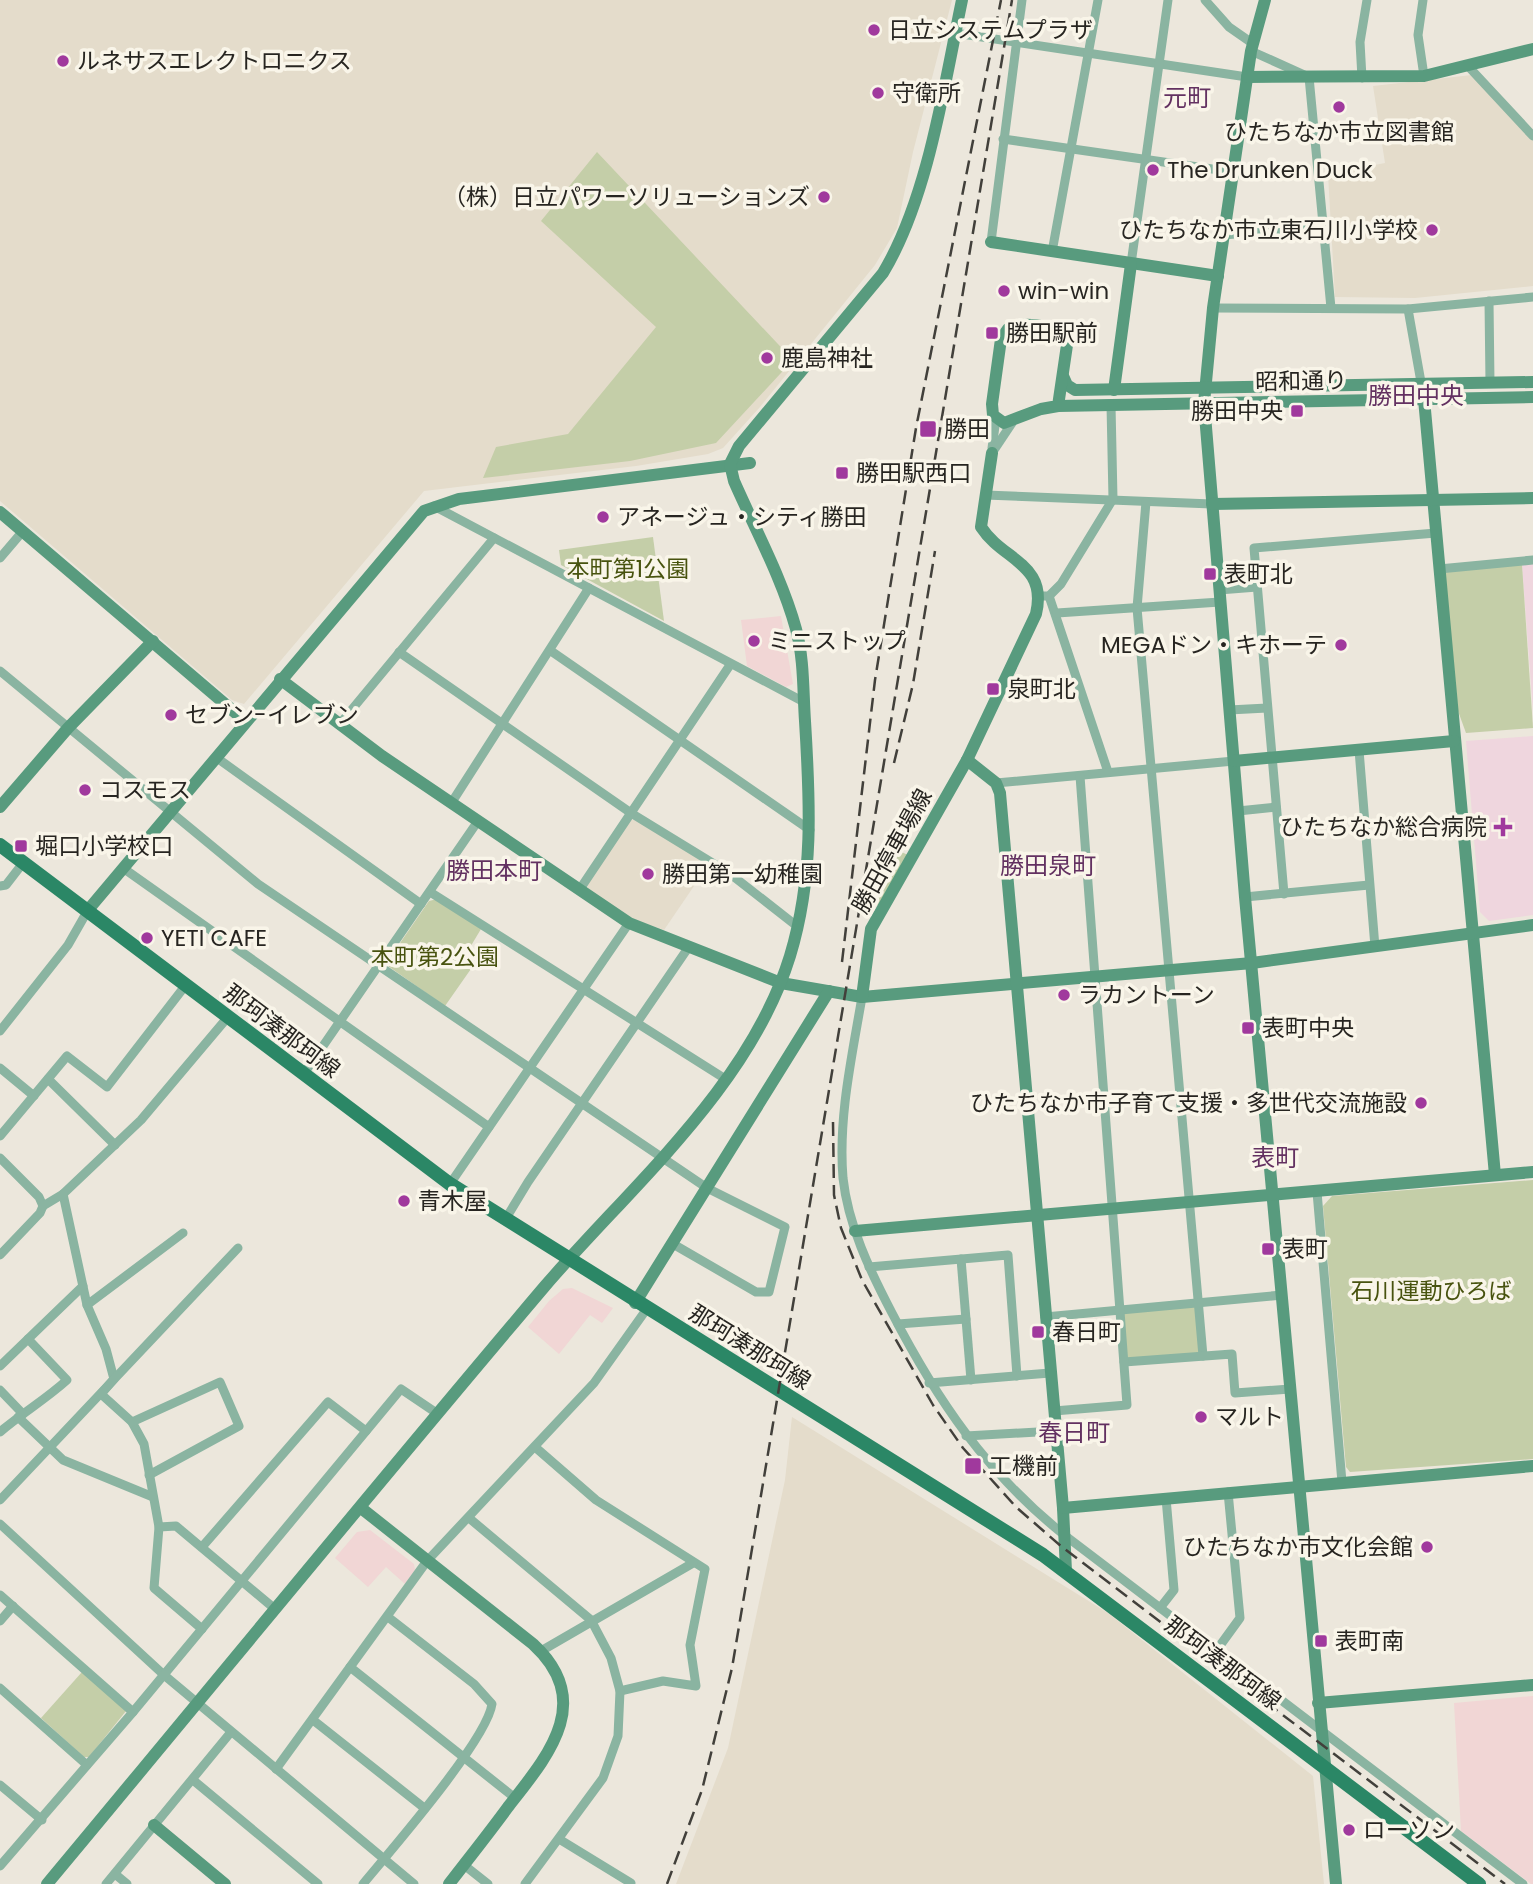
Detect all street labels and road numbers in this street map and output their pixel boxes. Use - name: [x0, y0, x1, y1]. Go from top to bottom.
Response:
- street label: 昭和通り: [1255, 364, 1347, 398]
- street label: 勝田停車場線: [845, 783, 939, 919]
- street label: 那珂湊那珂線: [217, 977, 347, 1085]
- street label: 那珂湊那珂線: [683, 1297, 817, 1397]
- street label: 那珂湊那珂線: [1158, 1609, 1288, 1717]

